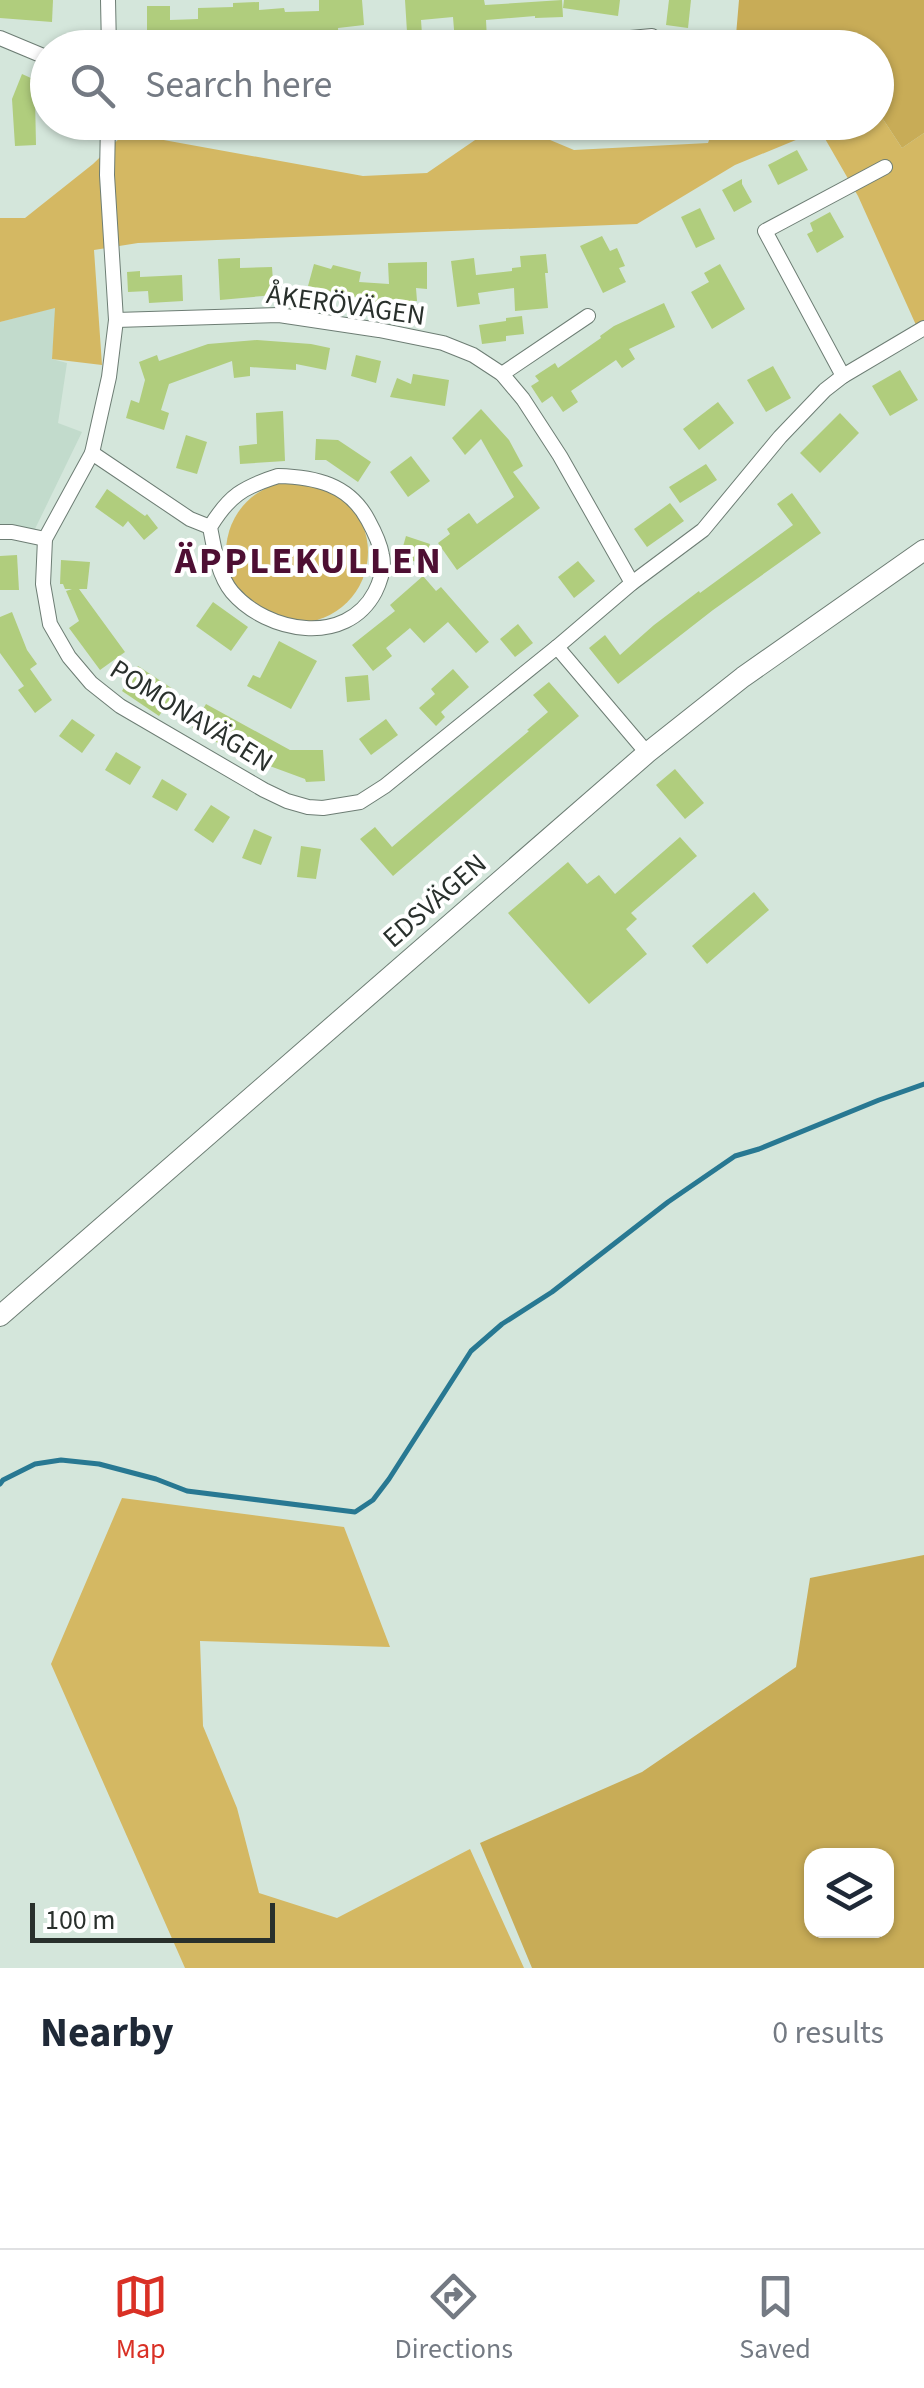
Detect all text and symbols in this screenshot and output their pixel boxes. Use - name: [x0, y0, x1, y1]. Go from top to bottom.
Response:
- search box: [30, 30, 894, 140]
- icon: search: [65, 58, 120, 113]
- text: Search here: [145, 58, 332, 112]
- street label: ÅKERÖVÄGEN: [264, 274, 428, 336]
- district label: ÄPPLEKULLEN: [174, 534, 443, 588]
- street label: POMONAVÄGEN: [102, 650, 281, 782]
- street label: EDSVÄGEN: [374, 844, 495, 957]
- map controls: [804, 1848, 894, 1938]
- button: layers: [804, 1848, 894, 1938]
- scale bar: [30, 1898, 275, 1942]
- text: 100 m: [45, 1900, 116, 1940]
- text: Nearby: [40, 2003, 174, 2063]
- text: 0 results: [772, 2010, 884, 2056]
- tab: Map: [113, 2269, 168, 2369]
- tab: Directions: [395, 2269, 513, 2369]
- tab: Saved: [739, 2269, 811, 2369]

